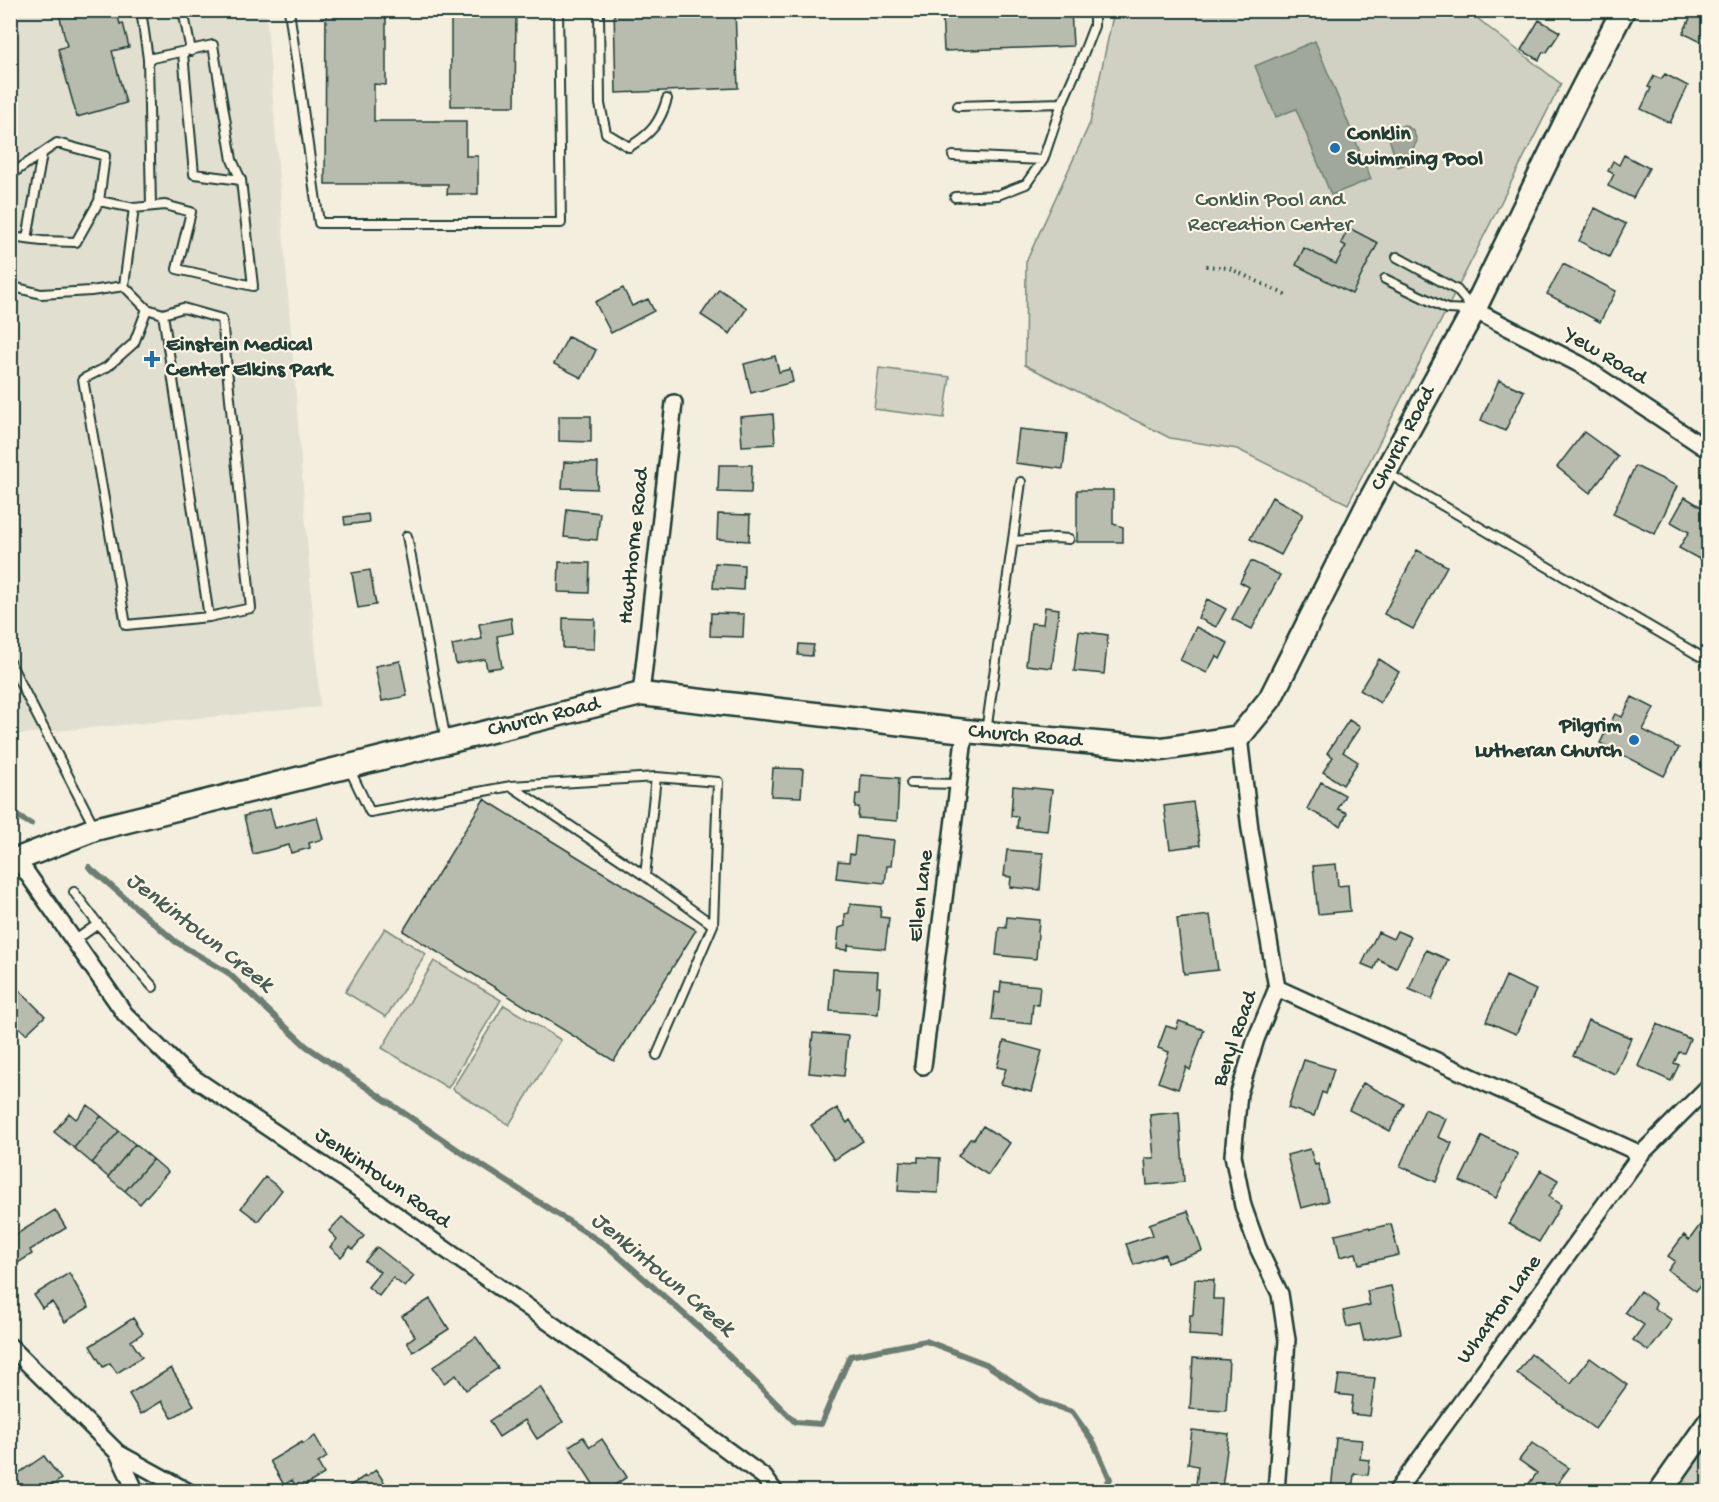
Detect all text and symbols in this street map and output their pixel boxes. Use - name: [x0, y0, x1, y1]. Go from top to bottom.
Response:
- place label: Conklin Swimming Pool: [1346, 122, 1483, 173]
- marker: Conklin Swimming Pool: [1328, 141, 1342, 155]
- park label: Conklin Pool and Recreation Center: [1188, 188, 1354, 239]
- street label: Yew Road: [1557, 321, 1653, 393]
- place label: Einstein Medical Center Elkins Park: [165, 333, 334, 384]
- marker: Einstein Medical Center Elkins Park: [143, 350, 161, 368]
- street label: Church Road: [1366, 381, 1443, 496]
- street label: Hawthorne Road: [614, 465, 656, 625]
- street label: Church Road: [485, 691, 605, 744]
- place label: Pilgrim Lutheran Church: [1475, 714, 1622, 765]
- street label: Church Road: [967, 719, 1085, 755]
- marker: Pilgrim Lutheran Church: [1627, 733, 1641, 747]
- street label: Ellen Lane: [903, 848, 941, 943]
- water label: Jenkintown Creek: [120, 867, 280, 1001]
- street label: Beryl Road: [1207, 986, 1265, 1091]
- street label: Jenkintown Road: [309, 1123, 457, 1237]
- water label: Jenkintown Creek: [584, 1206, 742, 1345]
- street label: Wharton Lane: [1452, 1250, 1549, 1370]

